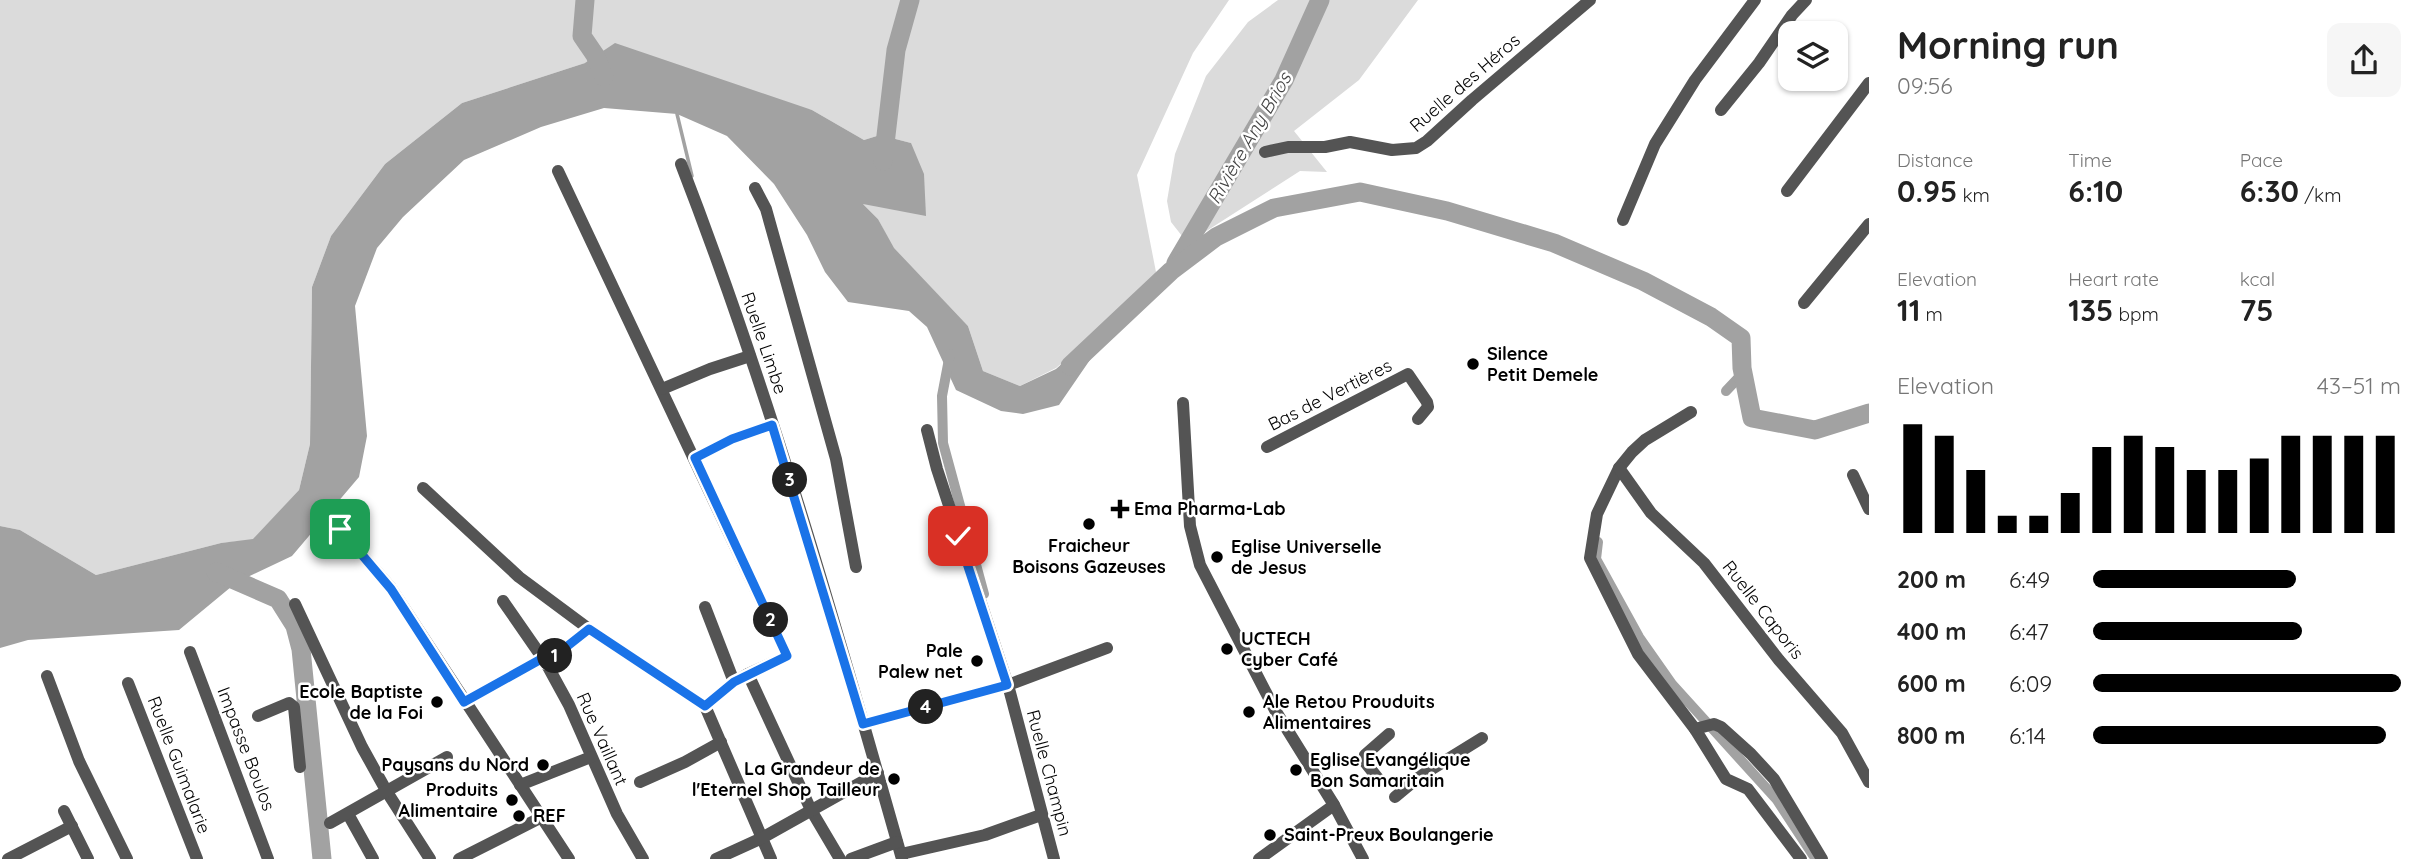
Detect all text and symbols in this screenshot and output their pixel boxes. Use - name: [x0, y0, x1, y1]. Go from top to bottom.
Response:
- map controls: [1778, 21, 1848, 91]
- button: layers: [1778, 21, 1848, 91]
- text: Morning run: [1897, 21, 2119, 69]
- button: share: [2327, 23, 2401, 97]
- street label: Ruelle des Héros: [1405, 28, 1525, 137]
- water label: Rivière Any Brios: [1202, 67, 1297, 208]
- text: 09:56: [1897, 71, 1953, 100]
- text: Distance: [1897, 148, 1973, 172]
- text: Time: [2068, 148, 2112, 172]
- text: Pace: [2240, 148, 2283, 172]
- text: 0.95: [1897, 172, 1957, 210]
- text: 6:10: [2068, 172, 2123, 210]
- text: 6:30: [2240, 172, 2299, 210]
- text: km: [1957, 183, 1990, 207]
- text: /km: [2299, 183, 2342, 207]
- text: Elevation: [1897, 267, 1977, 291]
- text: Heart rate: [2068, 267, 2159, 291]
- text: kcal: [2240, 267, 2275, 291]
- street label: Ruelle Limbe: [736, 289, 793, 397]
- text: 11: [1897, 291, 1920, 329]
- text: 135: [2068, 291, 2113, 329]
- text: 75: [2240, 291, 2273, 329]
- text: m: [1920, 302, 1943, 326]
- text: bpm: [2113, 302, 2159, 326]
- place label: Silence Petit Demele: [1487, 342, 1598, 386]
- street label: Bas de Vertières: [1264, 353, 1396, 436]
- marker: Silence Petit Demele: [1465, 356, 1481, 372]
- text: Elevation: [1897, 371, 1994, 400]
- text: 43–51 m: [2317, 371, 2401, 400]
- pin: 3: [772, 462, 808, 498]
- text: 3: [784, 467, 795, 491]
- place label: Ema Pharma-Lab: [1134, 497, 1286, 520]
- pin: [310, 499, 370, 559]
- marker: Ema Pharma-Lab: [1112, 501, 1128, 517]
- pin: [928, 506, 988, 566]
- icon: arrive: [321, 510, 359, 548]
- marker: Fraicheur Boisons Gazeuses: [1081, 516, 1097, 532]
- icon: check: [939, 517, 977, 555]
- place label: Fraicheur Boisons Gazeuses: [1012, 534, 1166, 578]
- place label: Eglise Universelle de Jesus: [1231, 535, 1382, 579]
- marker: Eglise Universelle de Jesus: [1209, 549, 1225, 565]
- street label: Ruelle Caporis: [1718, 556, 1809, 664]
- text: 200 m: [1897, 565, 1966, 594]
- text: 6:49: [2009, 565, 2050, 594]
- pin: 2: [754, 602, 788, 638]
- text: 2: [765, 607, 776, 631]
- text: 400 m: [1897, 617, 1966, 646]
- text: 6:47: [2009, 617, 2049, 646]
- place label: UCTECH Cyber Café: [1241, 627, 1338, 671]
- pin: 1: [538, 638, 572, 674]
- place label: Pale Palew net: [878, 639, 963, 683]
- marker: UCTECH Cyber Café: [1219, 641, 1235, 657]
- text: 1: [551, 643, 558, 667]
- marker: Pale Palew net: [969, 653, 985, 669]
- text: 600 m: [1897, 669, 1966, 698]
- text: 6:09: [2009, 669, 2052, 698]
- place label: Ecole Baptiste de la Foi: [299, 680, 423, 724]
- street label: Impasse Boulos: [212, 684, 281, 814]
- street label: Rue Vaillant: [572, 689, 633, 789]
- pin: 4: [908, 690, 944, 724]
- place label: Ale Retou Prouduits Alimentaires: [1263, 690, 1435, 734]
- street label: Ruelle Guimalarie: [143, 693, 216, 837]
- marker: Ecole Baptiste de la Foi: [429, 694, 445, 710]
- text: 4: [920, 694, 931, 718]
- marker: Ale Retou Prouduits Alimentaires: [1241, 704, 1257, 720]
- street label: Ruelle Champin: [1022, 707, 1077, 839]
- text: 800 m: [1897, 721, 1966, 750]
- text: 6:14: [2009, 721, 2046, 750]
- place label: Eglise Evangélique Bon Samaritain: [1310, 748, 1471, 792]
- place label: Paysans du Nord: [382, 753, 529, 776]
- marker: Paysans du Nord: [535, 757, 551, 773]
- place label: La Grandeur de l'Eternel Shop Tailleur: [692, 757, 880, 801]
- marker: Eglise Evangélique Bon Samaritain: [1288, 762, 1304, 778]
- marker: La Grandeur de l'Eternel Shop Tailleur: [886, 771, 902, 787]
- place label: Produits Alimentaire: [398, 778, 498, 822]
- marker: Produits Alimentaire: [504, 792, 520, 808]
- place label: REF: [533, 804, 566, 827]
- marker: REF: [511, 808, 527, 824]
- place label: Saint-Preux Boulangerie: [1284, 823, 1494, 846]
- marker: Saint-Preux Boulangerie: [1262, 827, 1278, 843]

